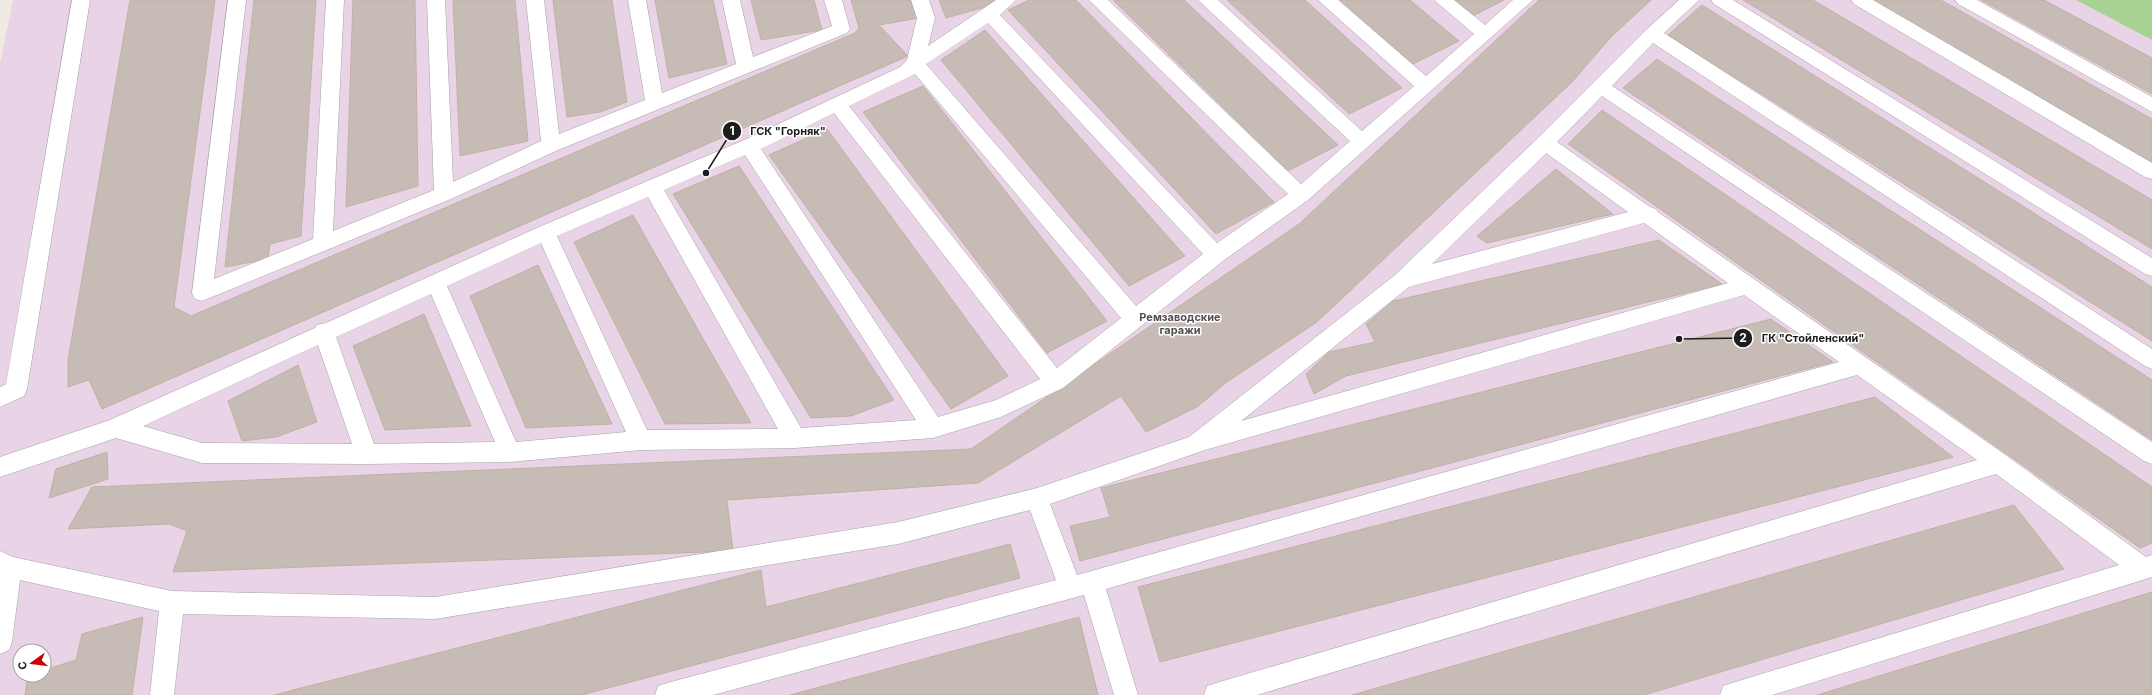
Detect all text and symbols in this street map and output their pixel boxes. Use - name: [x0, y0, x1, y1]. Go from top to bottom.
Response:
- callout: ГСК "Горняк": [722, 119, 834, 142]
- text: 1: [729, 123, 735, 138]
- text: ГСК "Горняк": [750, 124, 826, 138]
- district label: Ремзаводские гаражи: [1139, 310, 1221, 337]
- callout: ГК "Стойленский": [1733, 327, 1872, 350]
- text: 2: [1739, 330, 1747, 345]
- text: ГК "Стойленский": [1762, 331, 1864, 345]
- north arrow: [12, 643, 52, 683]
- text: С: [15, 660, 30, 671]

